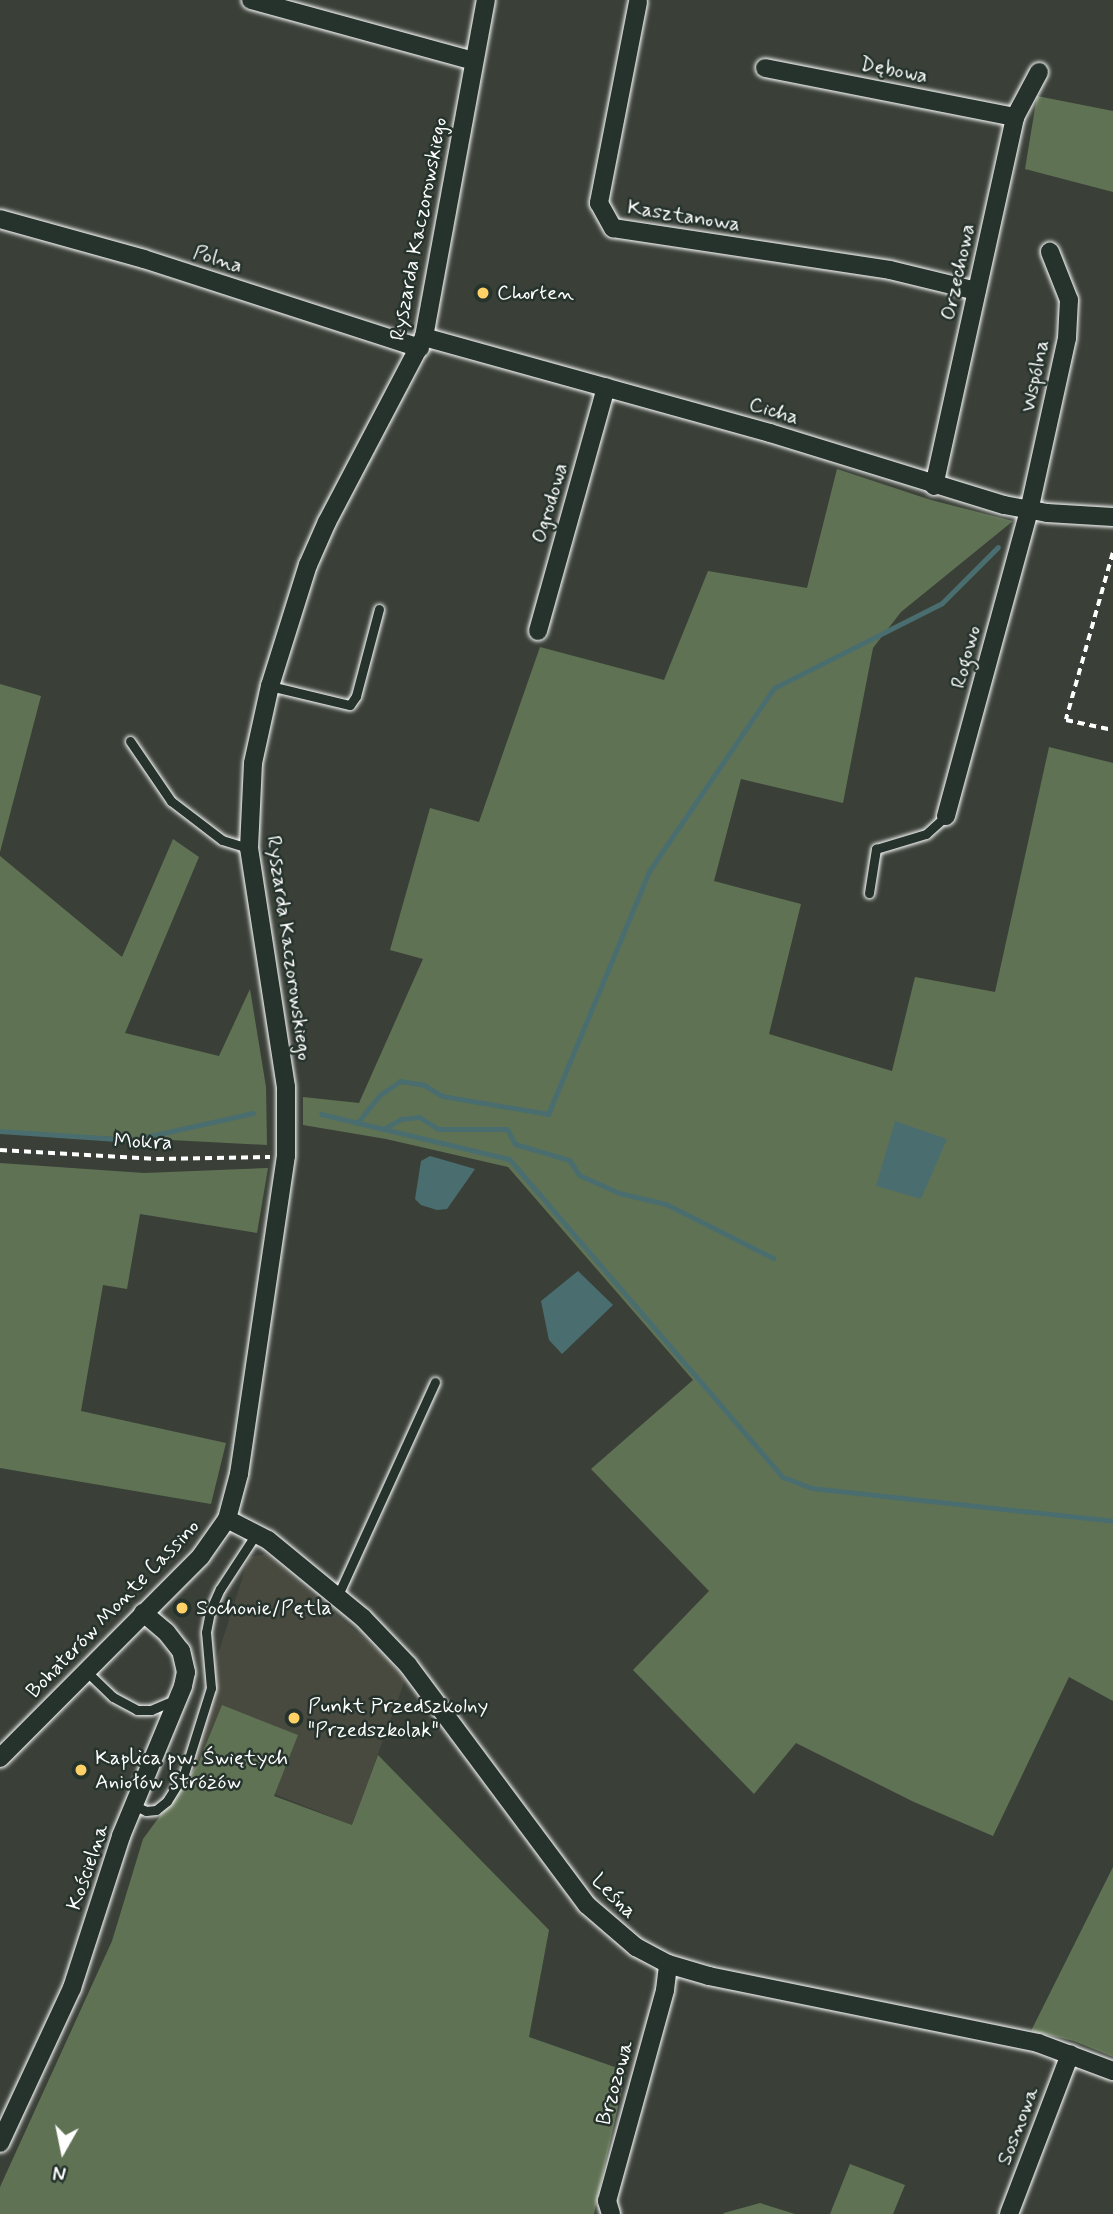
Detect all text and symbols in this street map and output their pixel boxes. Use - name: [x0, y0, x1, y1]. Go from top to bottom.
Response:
- street label: Dębowa: [858, 51, 930, 89]
- street label: Ryszarda Kaczorowskiego: [385, 116, 453, 342]
- street label: Kasztanowa: [626, 195, 742, 237]
- street label: Orzechowa: [935, 221, 981, 323]
- street label: Polna: [190, 239, 246, 279]
- place label: Chorten: [497, 280, 574, 306]
- marker: Chorten: [475, 285, 491, 301]
- street label: Wspólna: [1015, 337, 1055, 415]
- street label: Cicha: [746, 391, 802, 431]
- street label: Ogrodowa: [527, 460, 573, 546]
- street label: Rogowo: [946, 623, 986, 691]
- street label: Ryszarda Kaczorowskiego: [261, 835, 317, 1061]
- street label: Mokra: [113, 1128, 173, 1156]
- street label: Bohaterów Monte Cassino: [24, 1517, 202, 1701]
- place label: Sochonie/Pętla: [196, 1595, 332, 1621]
- marker: Sochonie/Pętla: [174, 1600, 190, 1616]
- place label: Punkt Przedszkolny "Przedszkolak": [308, 1693, 493, 1743]
- marker: Punkt Przedszkolny "Przedszkolak": [286, 1710, 302, 1726]
- place label: Kaplica pw. Świętych Aniołów Stróżów: [95, 1745, 284, 1795]
- marker: Kaplica pw. Świętych Aniołów Stróżów: [73, 1762, 89, 1778]
- street label: Kościelna: [62, 1821, 114, 1913]
- street label: Leśna: [586, 1868, 642, 1924]
- street label: Brzozowa: [591, 2038, 639, 2128]
- street label: Sosnowa: [992, 2083, 1044, 2169]
- north arrow: [28, 2116, 98, 2186]
- text: N: [51, 2159, 68, 2186]

